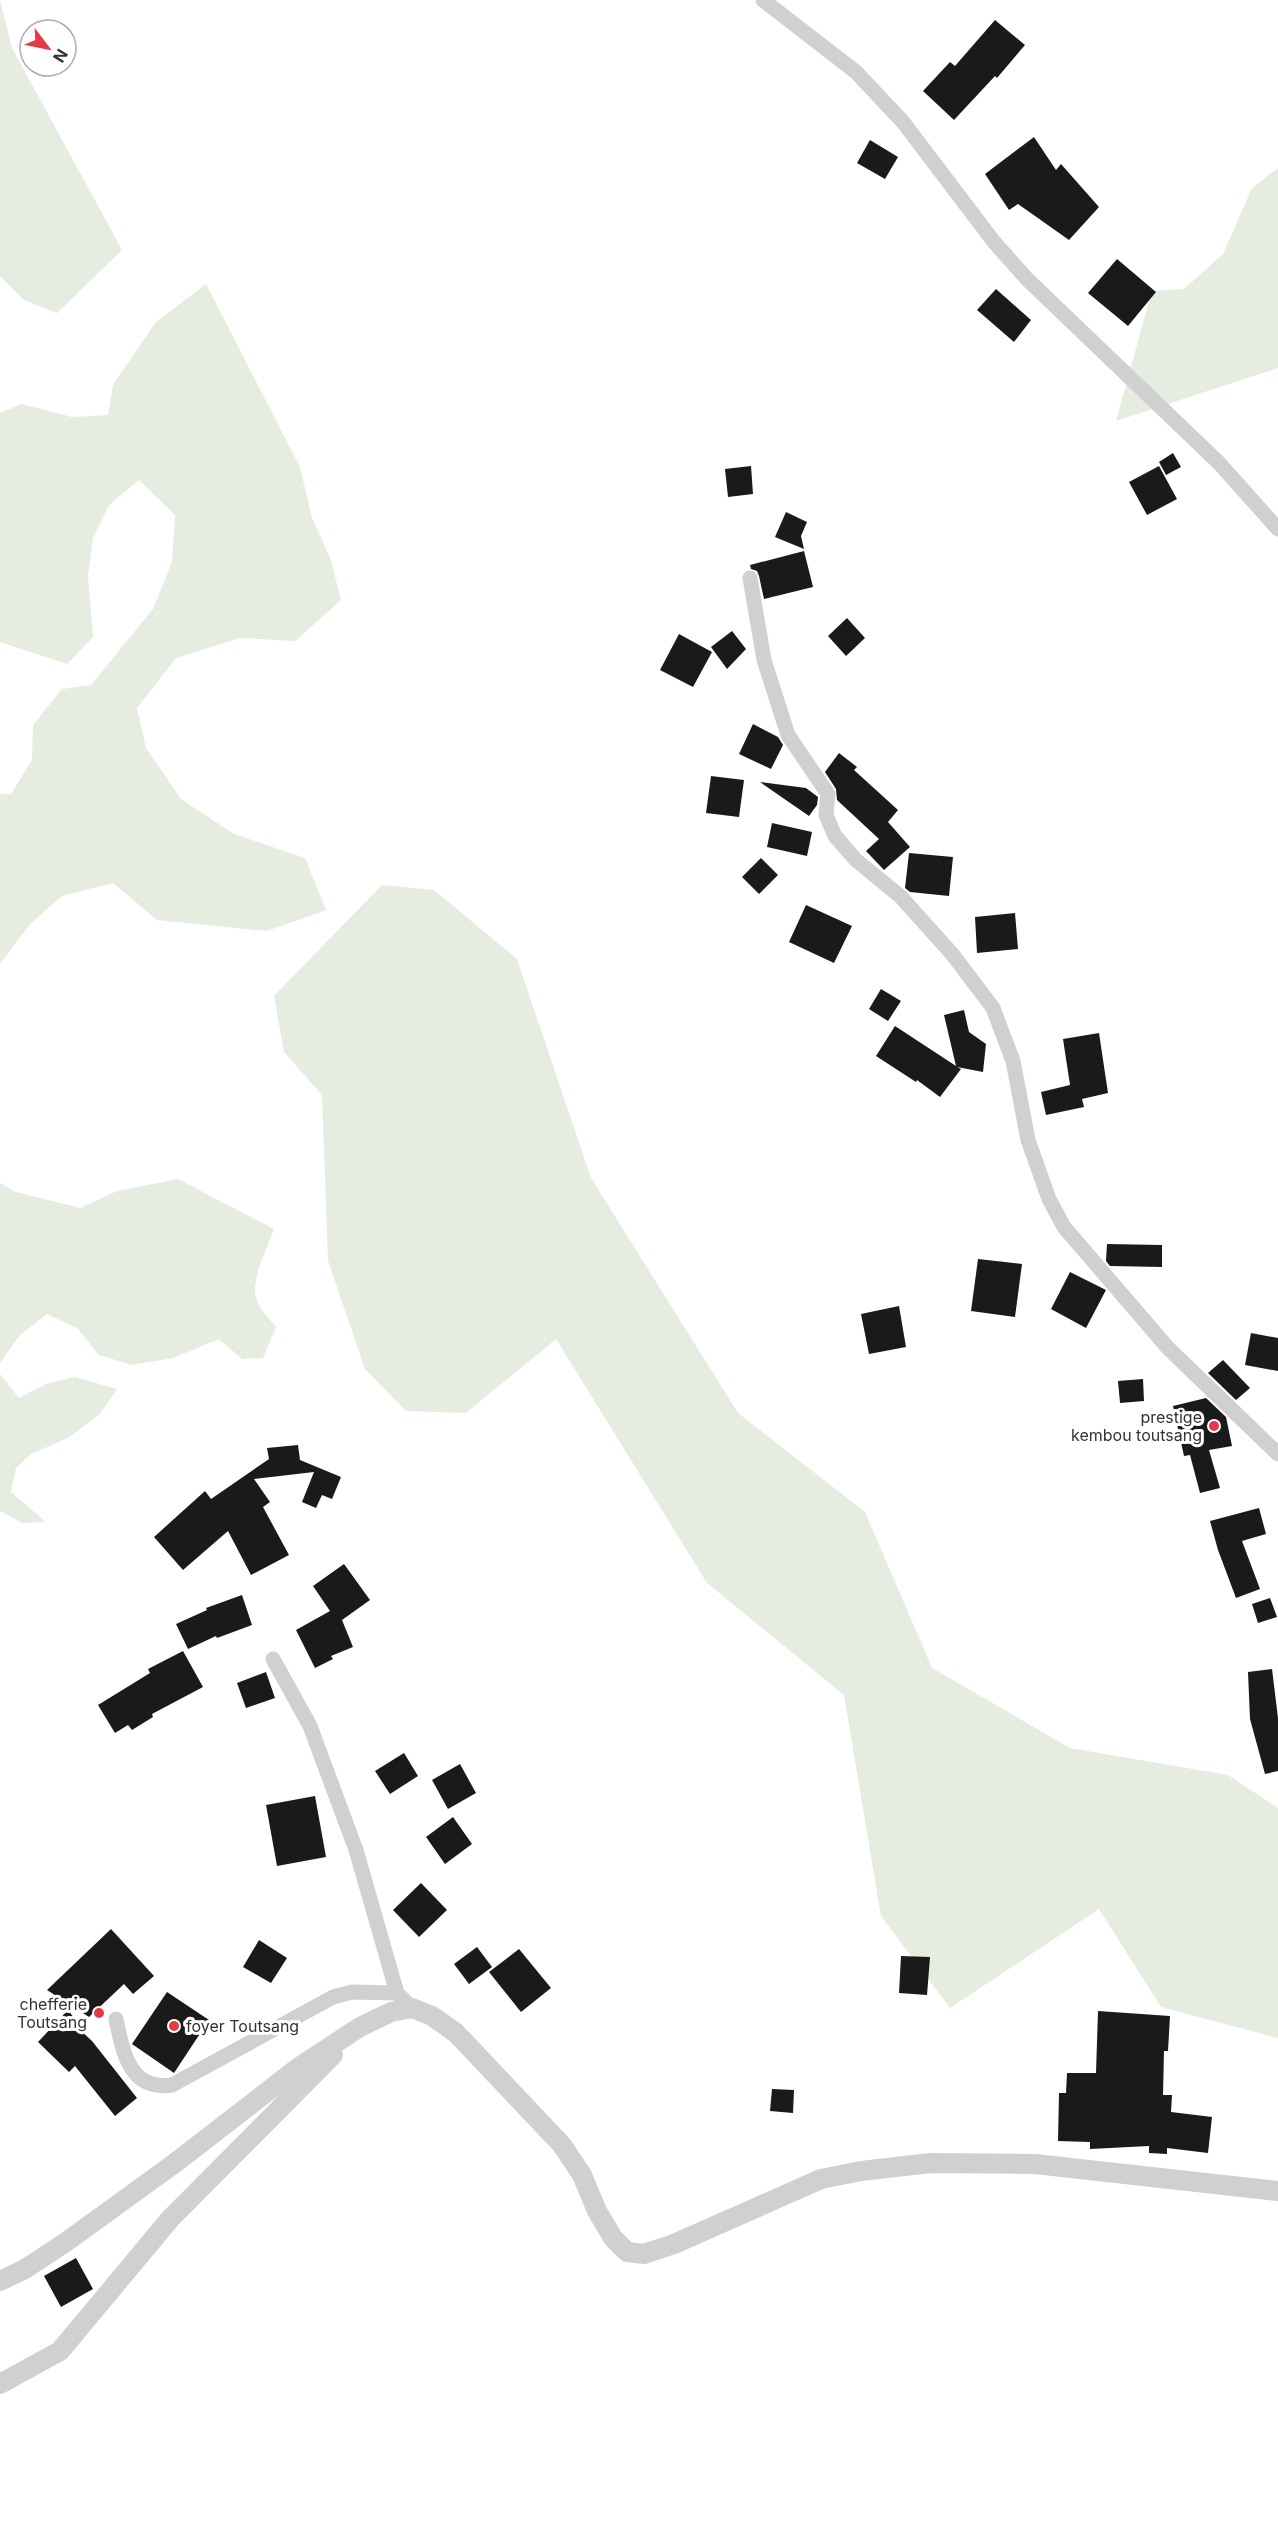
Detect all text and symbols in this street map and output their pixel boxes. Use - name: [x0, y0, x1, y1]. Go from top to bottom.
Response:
- north arrow: [18, 18, 78, 78]
- text: N: [49, 45, 72, 66]
- place label: prestige kembou toutsang: [1071, 1407, 1202, 1445]
- marker: prestige kembou toutsang: [1207, 1419, 1221, 1433]
- place label: chefferie Toutsang: [17, 1994, 87, 2032]
- marker: chefferie Toutsang: [92, 2006, 106, 2020]
- place label: foyer Toutsang: [186, 2016, 299, 2036]
- marker: foyer Toutsang: [167, 2019, 181, 2033]

